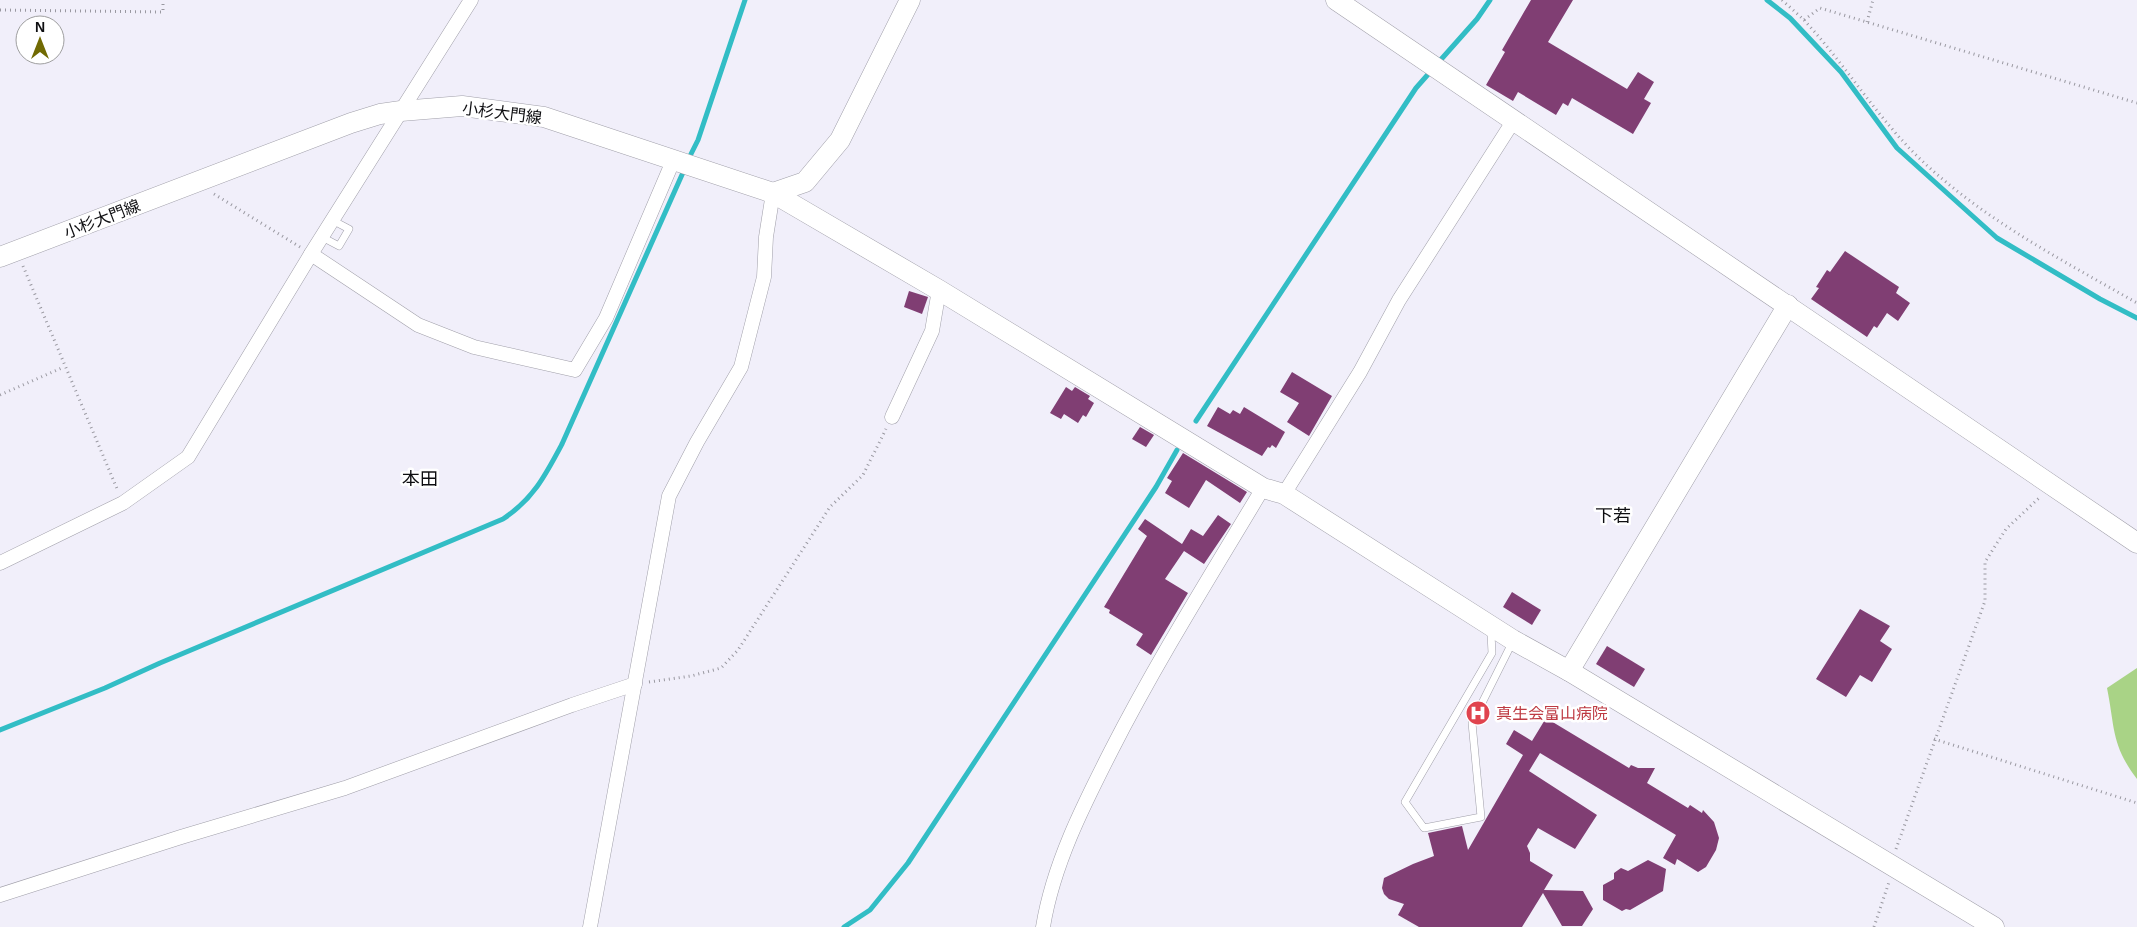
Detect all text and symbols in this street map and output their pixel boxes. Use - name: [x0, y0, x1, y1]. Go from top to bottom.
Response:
- north arrow: [15, 15, 65, 65]
- text: N: [35, 19, 45, 35]
- street label: 小杉大門線: [461, 100, 543, 126]
- street label: 小杉大門線: [62, 197, 142, 241]
- district label: 本田: [402, 469, 438, 489]
- district label: 下若: [1595, 506, 1631, 526]
- hospital icon: 真生会富山病院: [1465, 700, 1491, 726]
- place label: 真生会富山病院: [1496, 705, 1608, 722]

